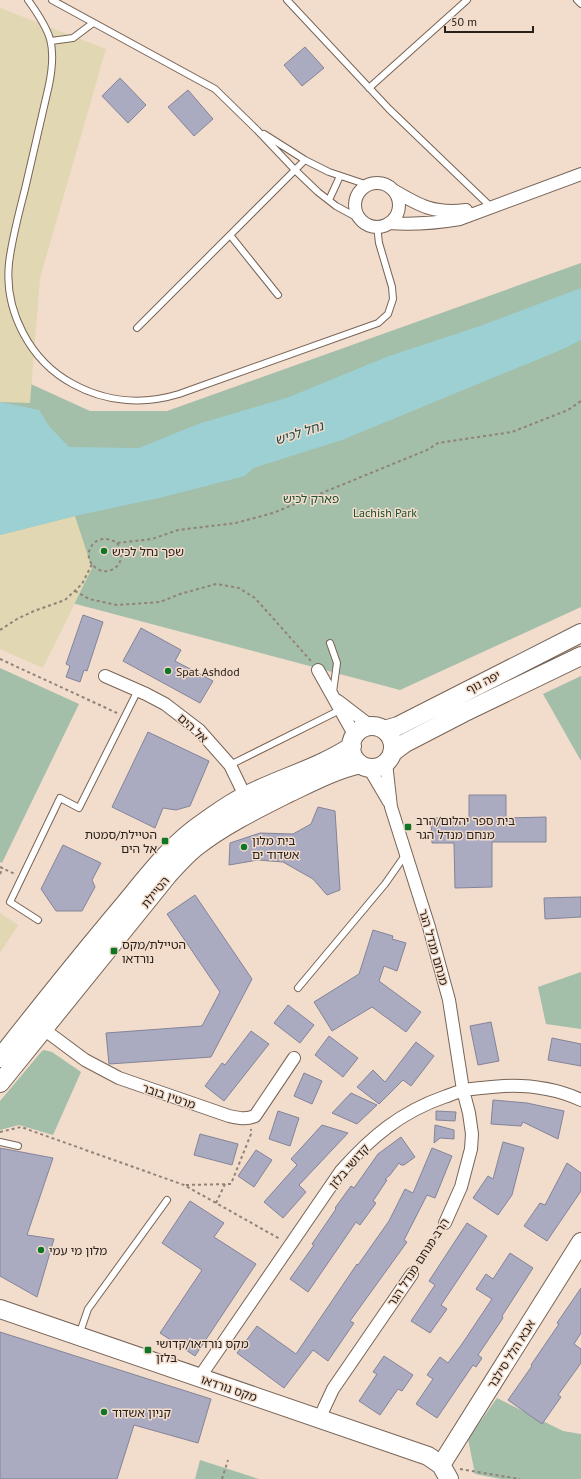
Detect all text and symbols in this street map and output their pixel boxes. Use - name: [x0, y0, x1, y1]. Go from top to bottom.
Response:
- scale bar: [445, 8, 533, 34]
- text: 50 m: [451, 14, 477, 29]
- water label: נחל לכיש: [272, 417, 327, 449]
- park label: פארק לכיש: [283, 491, 339, 506]
- park label: Lachish Park: [353, 505, 417, 520]
- place label: שפך נחל לכיש: [112, 544, 184, 559]
- marker: שפך נחל לכיש: [99, 546, 109, 556]
- place label: Spat Ashdod: [176, 664, 240, 679]
- marker: Spat Ashdod: [163, 666, 173, 676]
- street label: יפה נוף: [463, 667, 503, 697]
- street label: אל הים: [175, 710, 212, 746]
- place label: בית ספר יהלום/הרב מנחם מנדל הגר: [416, 813, 515, 842]
- marker: בית ספר יהלום/הרב מנחם מנדל הגר: [403, 822, 413, 832]
- place label: הטיילת/סמטת אל הים: [85, 827, 157, 856]
- place label: בית מלון אשדוד ים: [252, 833, 300, 862]
- marker: הטיילת/סמטת אל הים: [160, 836, 170, 846]
- marker: בית מלון אשדוד ים: [239, 842, 249, 852]
- street label: הטיילת: [138, 873, 172, 911]
- street label: מנחם מנדל הגר: [416, 907, 452, 987]
- place label: הטיילת/מקס נורדאו: [122, 937, 186, 966]
- marker: הטיילת/מקס נורדאו: [109, 946, 119, 956]
- street label: מרטין בובר: [140, 1080, 198, 1112]
- street label: קדושי בלזן: [326, 1140, 373, 1191]
- street label: הרב מנחם מנדל הגר: [384, 1215, 452, 1309]
- place label: מלון מי עמי: [49, 1243, 107, 1258]
- marker: מלון מי עמי: [36, 1245, 46, 1255]
- street label: אבא הלל סילבר: [484, 1316, 538, 1391]
- place label: מקס נורדאו/קדושי בלזן: [156, 1336, 249, 1365]
- marker: מקס נורדאו/קדושי בלזן: [143, 1345, 153, 1355]
- street label: מקס נורדאו: [199, 1371, 259, 1405]
- place label: קניון אשדוד: [112, 1405, 171, 1420]
- marker: קניון אשדוד: [99, 1407, 109, 1417]

